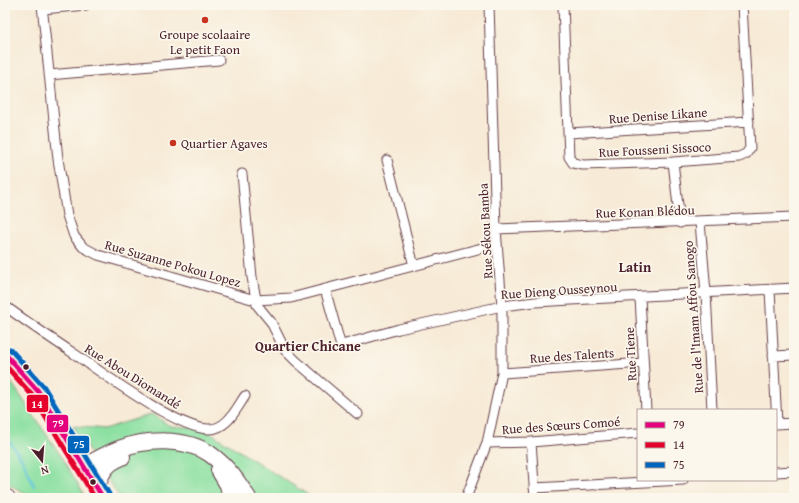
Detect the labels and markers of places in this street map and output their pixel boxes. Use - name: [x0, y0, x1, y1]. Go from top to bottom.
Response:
- marker: Groupe scolaaire Le petit Faon: [200, 15, 210, 25]
- place label: Groupe scolaaire Le petit Faon: [160, 25, 250, 59]
- place label: Quartier Agaves: [181, 134, 268, 153]
- marker: Quartier Agaves: [168, 138, 178, 148]
- unlabelled marker: [21, 362, 31, 372]
- unlabelled marker: [88, 477, 98, 487]

